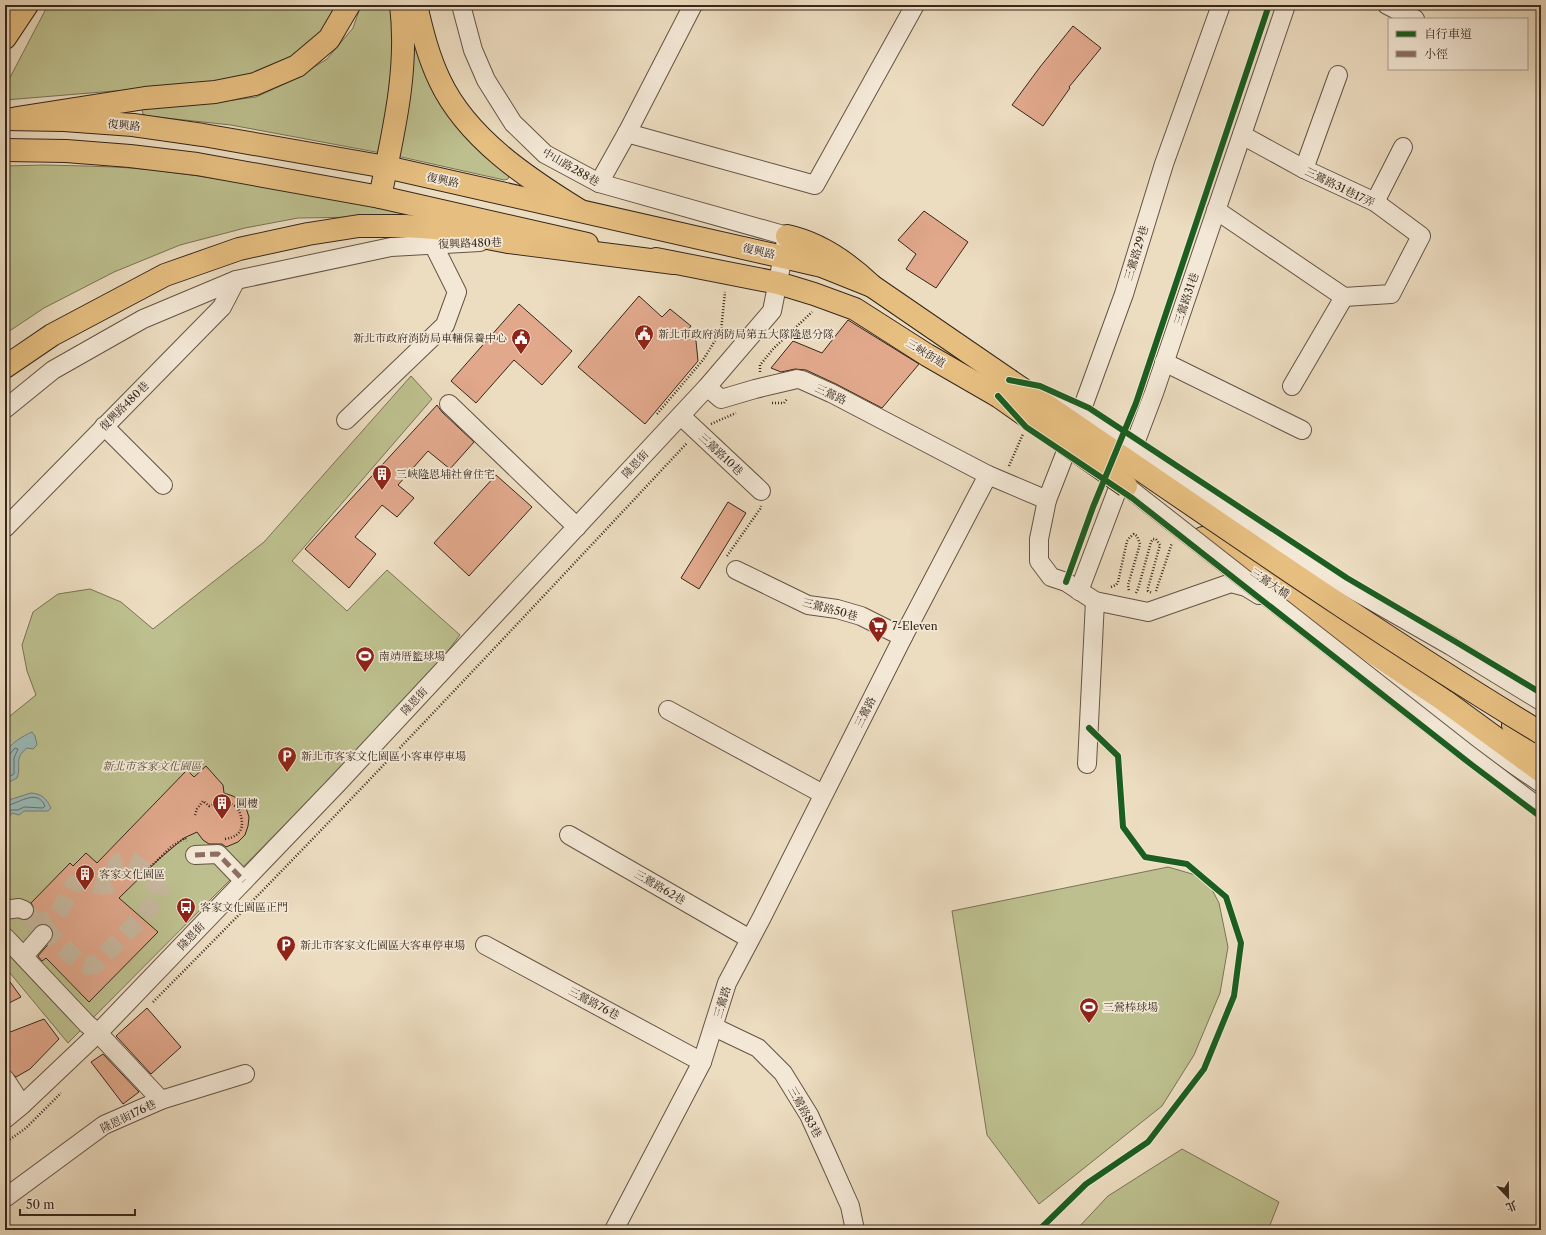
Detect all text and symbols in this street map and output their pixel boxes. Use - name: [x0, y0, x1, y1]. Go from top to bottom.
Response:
- legend: [1388, 18, 1528, 70]
- text: 自行車道: [1424, 26, 1472, 41]
- text: 小徑: [1424, 46, 1448, 61]
- street label: 復興路: [107, 117, 141, 133]
- street label: 中山路288巷: [540, 145, 602, 189]
- street label: 三鶯路31巷17弄: [1303, 164, 1377, 210]
- street label: 復興路: [425, 170, 461, 190]
- street label: 三鶯路29巷: [1121, 224, 1151, 282]
- street label: 復興路480巷: [438, 235, 502, 251]
- street label: 復興路: [741, 240, 777, 262]
- street label: 三鶯路31巷: [1170, 271, 1202, 327]
- public building icon: 新北市政府消防局第五大隊隆恩分隊: [633, 323, 655, 351]
- public building icon: 新北市政府消防局車輛保養中心: [510, 327, 532, 355]
- place label: 新北市政府消防局第五大隊隆恩分隊: [658, 327, 834, 341]
- place label: 新北市政府消防局車輛保養中心: [353, 331, 507, 345]
- street label: 三峽街道: [904, 336, 948, 370]
- street label: 復興路480巷: [96, 378, 152, 434]
- street label: 三鶯路: [813, 381, 849, 407]
- street label: 三鶯路10巷: [696, 430, 746, 478]
- street label: 隆恩街: [619, 447, 651, 481]
- building icon: 三峽隆恩埔社會住宅: [371, 463, 393, 491]
- place label: 三峽隆恩埔社會住宅: [396, 467, 495, 481]
- street label: 三鶯大橋: [1248, 565, 1292, 601]
- street label: 三鶯路50巷: [801, 595, 859, 623]
- supermarket icon: 7-Eleven: [867, 615, 889, 643]
- place label: 7-Eleven: [892, 619, 938, 633]
- sports icon: 南靖厝籃球場: [354, 645, 376, 673]
- place label: 南靖厝籃球場: [379, 649, 445, 663]
- street label: 隆恩街: [398, 684, 430, 718]
- street label: 三鶯路: [851, 694, 879, 730]
- parking icon: 新北市客家文化園區小客車停車場: [276, 745, 298, 773]
- place label: 新北市客家文化園區小客車停車場: [301, 749, 466, 763]
- park label: 新北市客家文化園區: [103, 759, 203, 773]
- building icon: 圓樓: [211, 792, 233, 820]
- place label: 圓樓: [236, 796, 258, 810]
- building icon: 客家文化園區: [74, 863, 96, 891]
- place label: 客家文化園區: [99, 867, 165, 881]
- street label: 三鶯路62巷: [632, 867, 688, 907]
- bus stop icon: 客家文化園區正門: [175, 896, 197, 924]
- place label: 客家文化園區正門: [200, 900, 288, 914]
- street label: 隆恩街: [175, 919, 207, 953]
- parking icon: 新北市客家文化園區大客車停車場: [275, 934, 297, 962]
- place label: 新北市客家文化園區大客車停車場: [300, 938, 465, 952]
- street label: 三鶯路76巷: [566, 984, 622, 1022]
- street label: 三鶯路: [710, 984, 734, 1020]
- sports icon: 三鶯棒球場: [1078, 996, 1100, 1024]
- place label: 三鶯棒球場: [1103, 1000, 1158, 1014]
- street label: 三鶯路83巷: [785, 1084, 825, 1140]
- street label: 隆恩街176巷: [98, 1096, 158, 1136]
- north arrow: [1488, 1177, 1528, 1217]
- scale bar: [20, 1191, 135, 1217]
- text: 50 m: [26, 1197, 55, 1212]
- text: 北: [1504, 1198, 1519, 1215]

